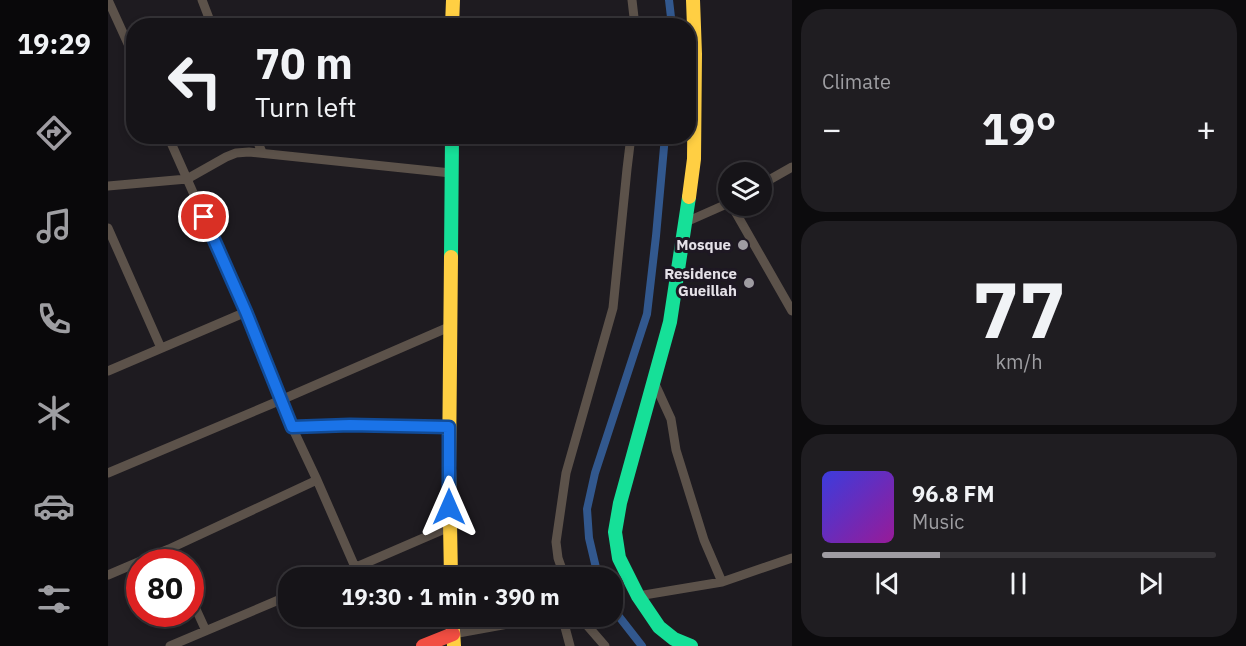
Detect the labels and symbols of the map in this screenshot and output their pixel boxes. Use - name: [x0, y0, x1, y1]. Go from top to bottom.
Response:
- pin: [178, 191, 229, 242]
- place label: Mosque: [676, 235, 731, 254]
- marker: Mosque: [736, 238, 750, 252]
- place label: Residence Gueillah: [664, 264, 737, 300]
- marker: Residence Gueillah: [742, 276, 756, 290]
- position arrow: [417, 475, 481, 539]
- speed limit sign: 80: [126, 549, 204, 627]

